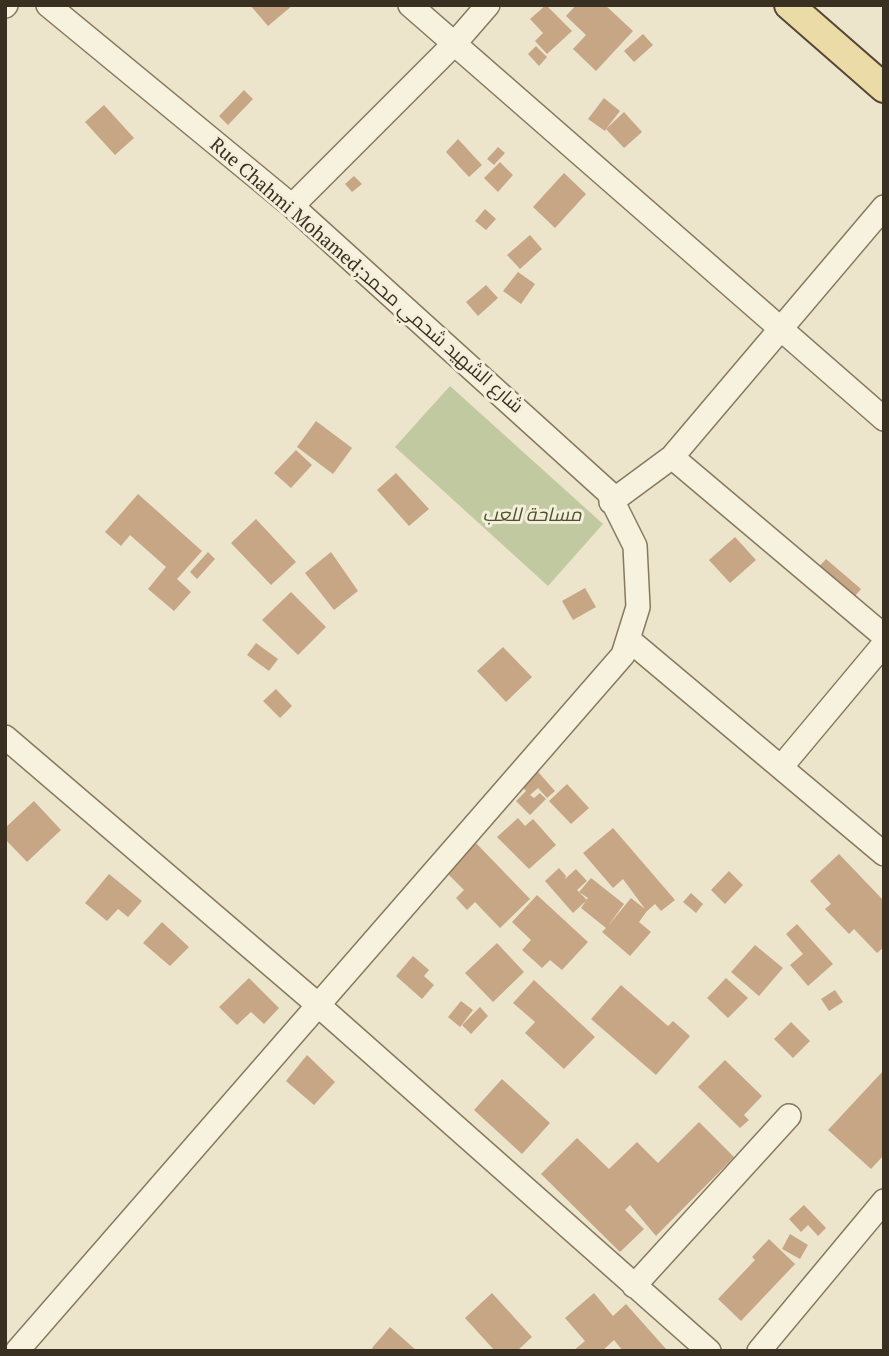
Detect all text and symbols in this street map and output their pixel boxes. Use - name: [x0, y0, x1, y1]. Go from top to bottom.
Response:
- street label: Rue Chahmi Mohamed;شارع الشهيد شحمي محمد: [205, 134, 527, 418]
- park label: مساحة للعب: [483, 505, 581, 527]

